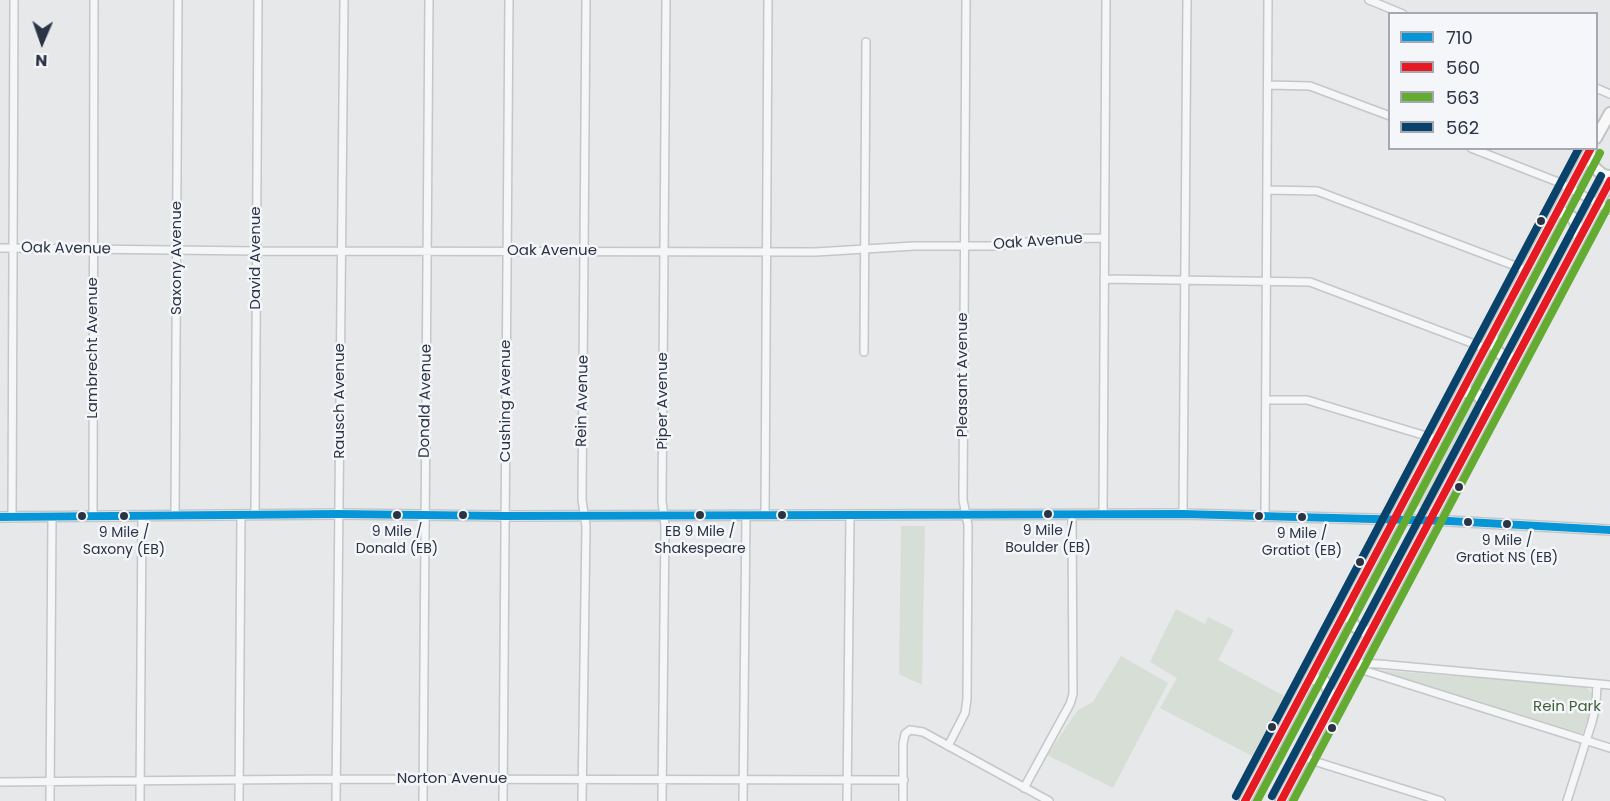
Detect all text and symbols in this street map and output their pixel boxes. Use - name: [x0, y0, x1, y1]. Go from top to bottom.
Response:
- north arrow: [12, 12, 72, 72]
- legend: [1388, 12, 1598, 150]
- text: 710: [1446, 25, 1473, 50]
- text: N: [35, 49, 48, 72]
- text: 560: [1446, 55, 1480, 80]
- text: 563: [1446, 85, 1479, 110]
- text: 562: [1446, 115, 1479, 140]
- street label: Saxony Avenue: [168, 201, 186, 315]
- street label: David Avenue: [247, 206, 265, 310]
- unlabelled marker: [1535, 215, 1547, 227]
- street label: Oak Avenue: [992, 230, 1084, 254]
- street label: Oak Avenue: [21, 239, 111, 259]
- street label: Oak Avenue: [507, 242, 597, 260]
- street label: Lambrecht Avenue: [84, 277, 102, 419]
- street label: Pleasant Avenue: [954, 312, 972, 438]
- street label: Cushing Avenue: [497, 340, 515, 462]
- street label: Rausch Avenue: [331, 343, 349, 459]
- street label: Donald Avenue: [416, 344, 436, 458]
- street label: Piper Avenue: [654, 352, 672, 450]
- street label: Rein Avenue: [573, 355, 593, 447]
- unlabelled marker: [1453, 481, 1465, 493]
- marker: 9 Mile / Boulder (EB): [1042, 508, 1054, 520]
- marker: 9 Mile / Donald (EB): [391, 509, 403, 521]
- unlabelled marker: [457, 509, 469, 521]
- marker: EB 9 Mile / Shakespeare: [694, 509, 706, 521]
- unlabelled marker: [776, 509, 788, 521]
- unlabelled marker: [76, 510, 88, 522]
- marker: 9 Mile / Saxony (EB): [118, 510, 130, 522]
- unlabelled marker: [1253, 510, 1265, 522]
- marker: 9 Mile / Gratiot (EB): [1296, 511, 1308, 523]
- unlabelled marker: [1462, 516, 1474, 528]
- marker: 9 Mile / Gratiot NS (EB): [1501, 518, 1513, 530]
- place label: 9 Mile / Boulder (EB): [1005, 523, 1091, 556]
- place label: 9 Mile / Donald (EB): [356, 524, 438, 556]
- place label: EB 9 Mile / Shakespeare: [654, 524, 746, 556]
- place label: 9 Mile / Saxony (EB): [83, 525, 165, 558]
- place label: 9 Mile / Gratiot (EB): [1262, 526, 1342, 558]
- place label: 9 Mile / Gratiot NS (EB): [1456, 533, 1558, 566]
- unlabelled marker: [1354, 556, 1366, 568]
- park label: Rein Park: [1533, 698, 1601, 716]
- unlabelled marker: [1266, 721, 1278, 733]
- unlabelled marker: [1326, 722, 1338, 734]
- street label: Norton Avenue: [397, 770, 507, 788]

